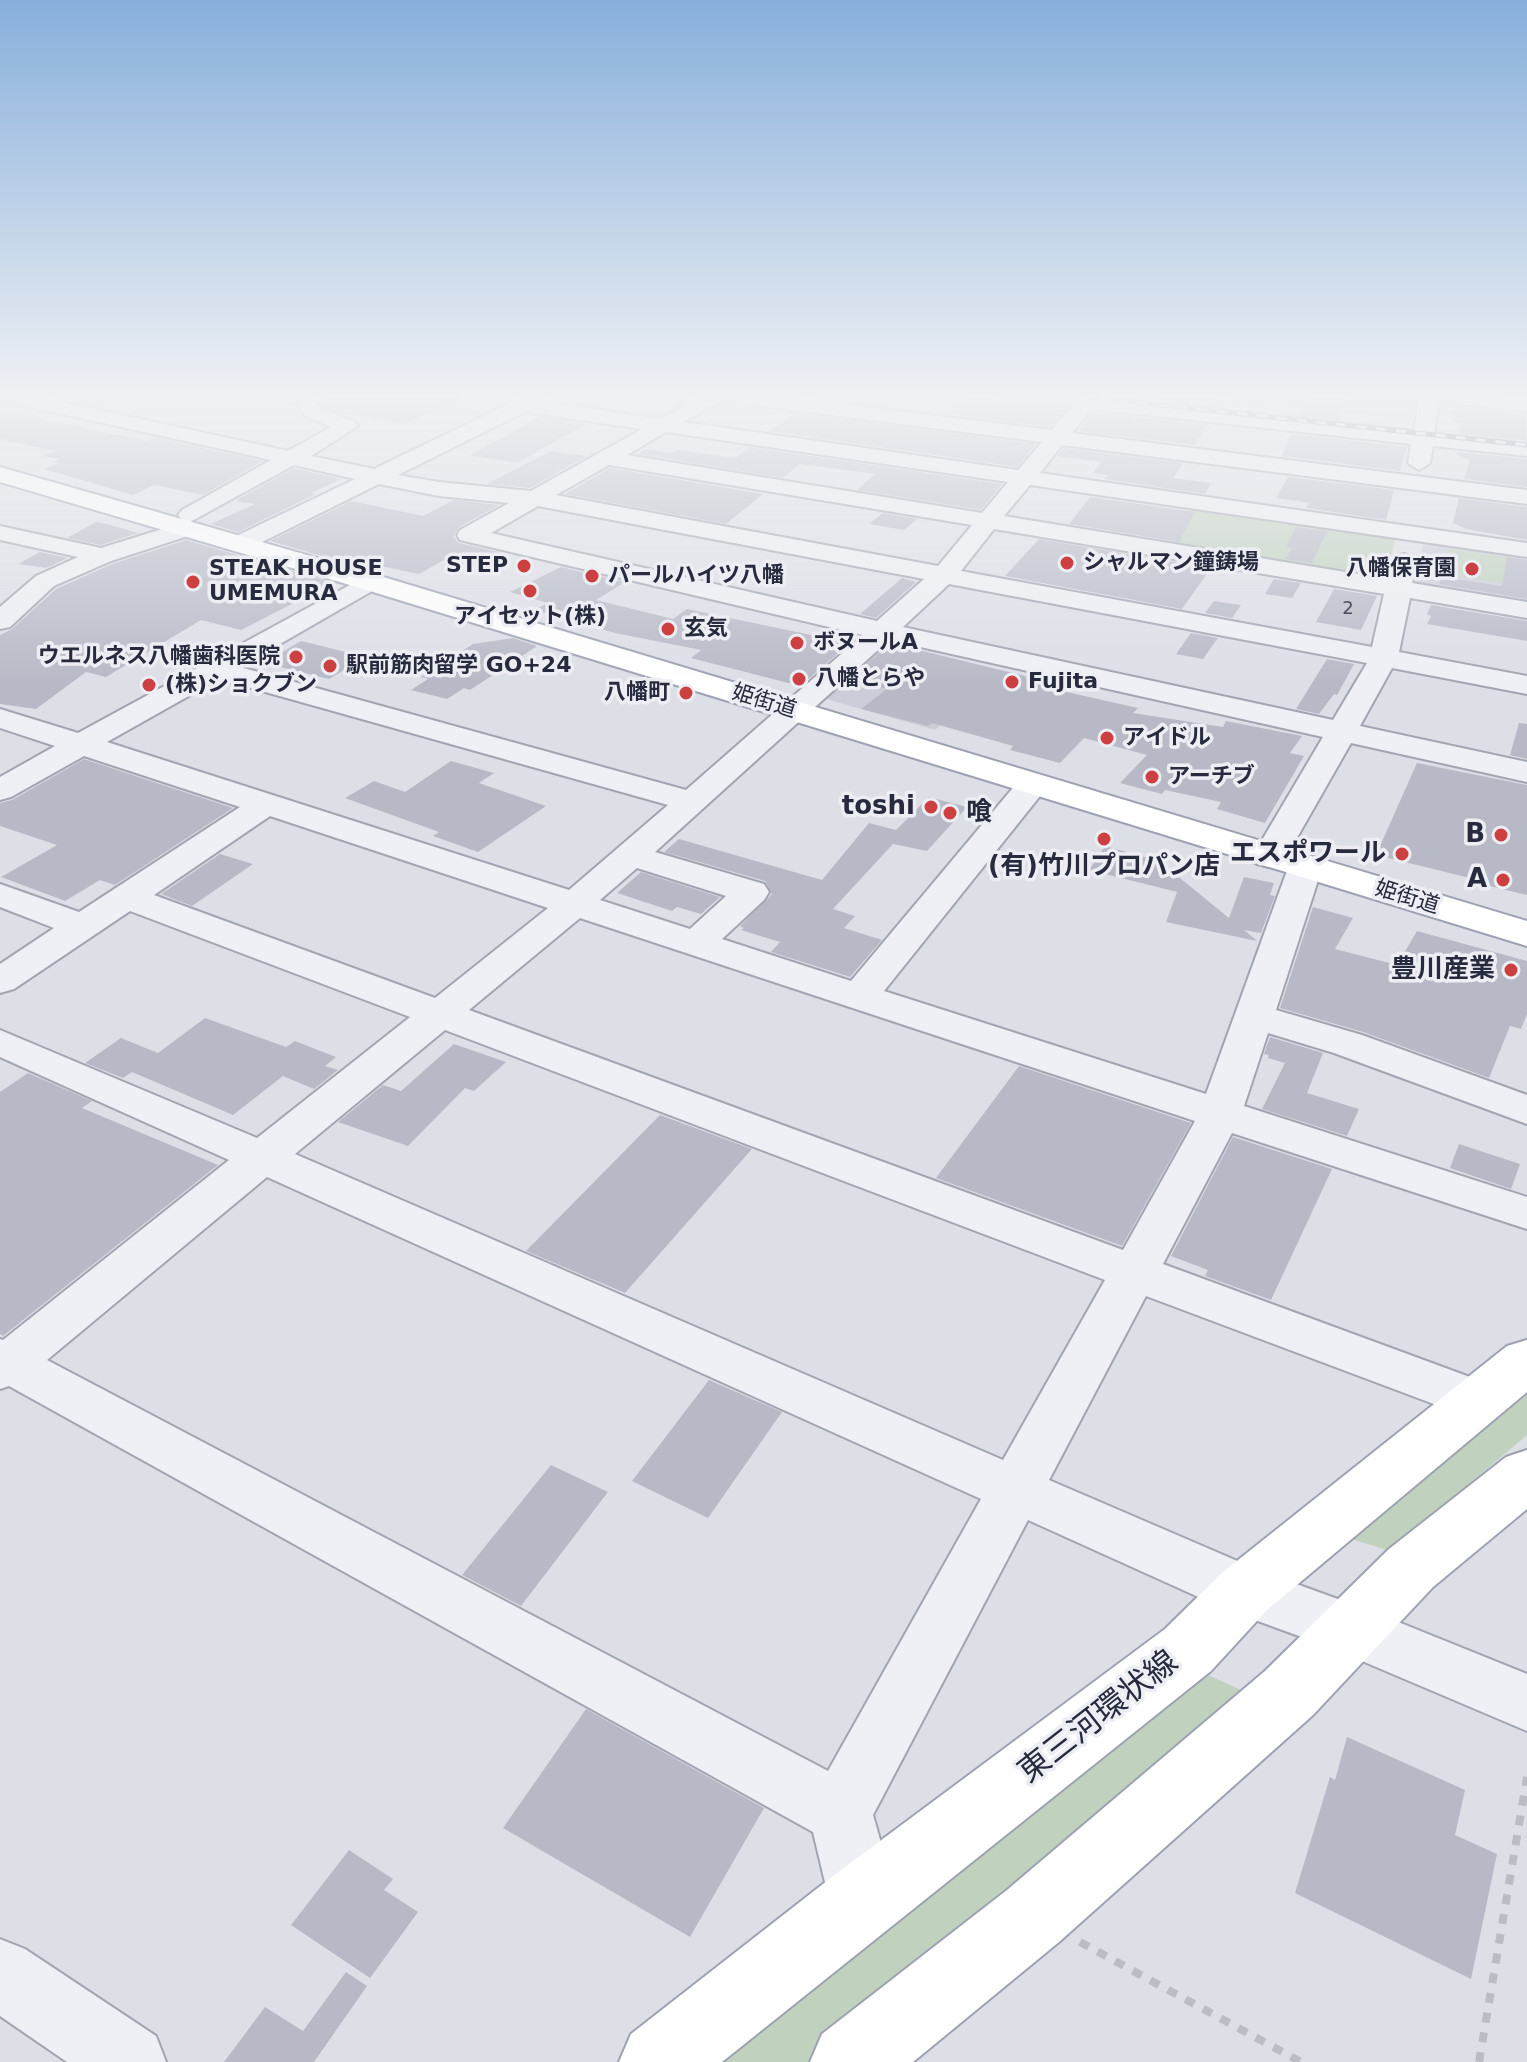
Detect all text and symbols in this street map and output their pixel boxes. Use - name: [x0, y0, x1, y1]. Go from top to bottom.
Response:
- place label: シャルマン鐘鋳場: [1083, 550, 1259, 576]
- place label: STEP: [446, 553, 508, 579]
- marker: シャルマン鐘鋳場: [1058, 554, 1076, 572]
- place label: STEAK HOUSE UMEMURA: [209, 556, 382, 608]
- place label: 八幡保育園: [1346, 556, 1456, 582]
- marker: STEP: [515, 557, 533, 575]
- marker: 八幡保育園: [1463, 560, 1481, 578]
- place label: パールハイツ八幡: [608, 563, 784, 589]
- marker: パールハイツ八幡: [583, 567, 601, 585]
- marker: STEAK HOUSE UMEMURA: [184, 573, 202, 591]
- marker: アイセット(株): [521, 582, 539, 600]
- house number: 2: [1342, 598, 1354, 620]
- place label: アイセット(株): [454, 604, 606, 630]
- place label: 玄気: [684, 616, 728, 642]
- marker: 玄気: [659, 620, 677, 638]
- place label: ボヌールA: [813, 630, 918, 656]
- marker: ボヌールA: [788, 634, 806, 652]
- place label: ウエルネス八幡歯科医院: [38, 644, 280, 670]
- marker: ウエルネス八幡歯科医院: [287, 648, 305, 666]
- place label: 駅前筋肉留学 GO+24: [346, 653, 571, 679]
- marker: 駅前筋肉留学 GO+24: [321, 657, 339, 675]
- place label: 八幡とらや: [815, 666, 925, 692]
- place label: Fujita: [1028, 669, 1098, 695]
- marker: 八幡とらや: [790, 670, 808, 688]
- place label: (株)ショクブン: [165, 672, 317, 698]
- marker: Fujita: [1003, 673, 1021, 691]
- marker: (株)ショクブン: [140, 676, 158, 694]
- place label: 八幡町: [604, 680, 670, 706]
- street label: 姫街道: [729, 680, 799, 724]
- marker: 八幡町: [677, 684, 695, 702]
- place label: アイドル: [1123, 725, 1211, 751]
- marker: アイドル: [1098, 729, 1116, 747]
- place label: アーチブ: [1168, 764, 1255, 790]
- marker: アーチブ: [1143, 768, 1161, 786]
- place label: toshi: [842, 791, 915, 823]
- place label: 喰: [966, 797, 992, 829]
- marker: toshi: [922, 798, 940, 816]
- marker: 喰: [941, 804, 959, 822]
- place label: B: [1465, 819, 1485, 851]
- marker: B: [1492, 826, 1510, 844]
- marker: (有)竹川プロパン店: [1095, 830, 1113, 848]
- place label: エスポワール: [1230, 838, 1386, 870]
- marker: エスポワール: [1393, 845, 1411, 863]
- place label: (有)竹川プロパン店: [988, 851, 1220, 883]
- place label: A: [1467, 864, 1487, 896]
- marker: A: [1494, 871, 1512, 889]
- street label: 姫街道: [1372, 876, 1442, 920]
- place label: 豊川産業: [1391, 954, 1495, 986]
- marker: 豊川産業: [1502, 961, 1520, 979]
- street label: 東三河環状線: [1012, 1644, 1186, 1792]

